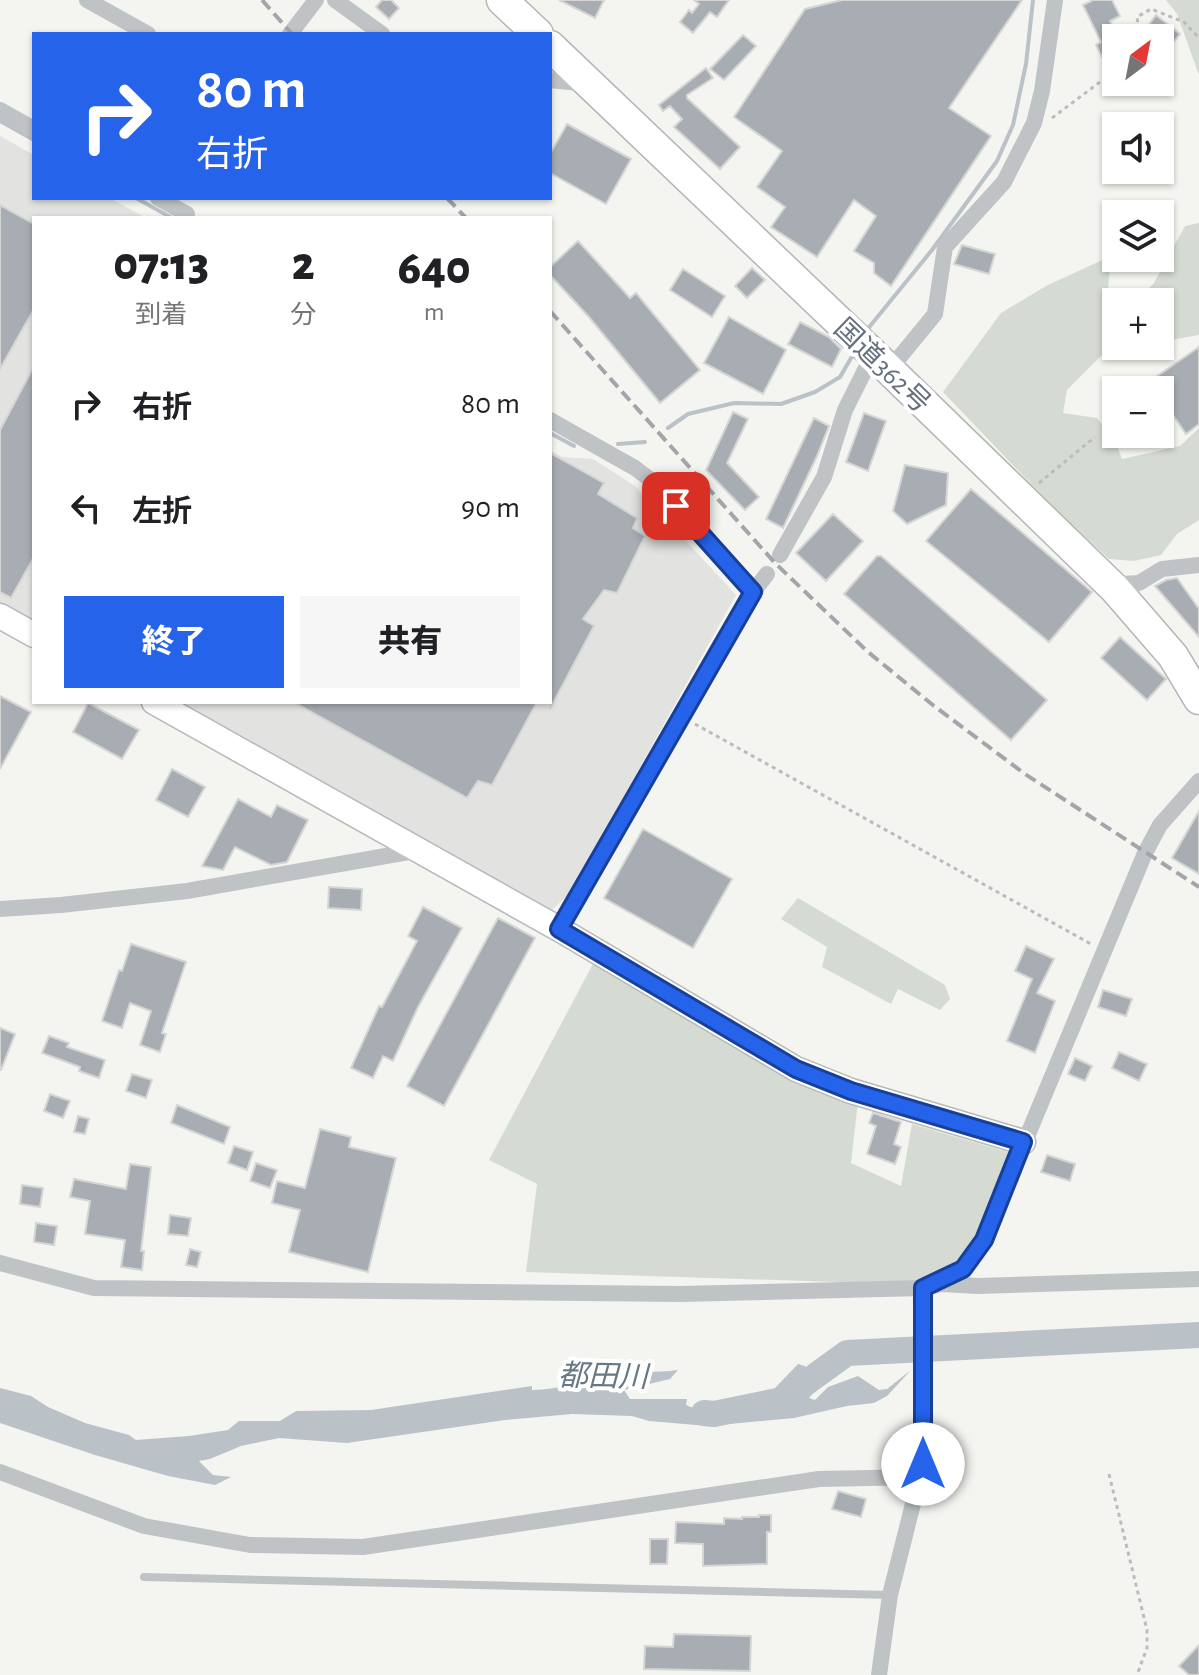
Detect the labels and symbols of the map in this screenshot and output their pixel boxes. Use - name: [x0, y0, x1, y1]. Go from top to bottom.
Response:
- north arrow: [1102, 24, 1174, 96]
- street label: 国道362号: [828, 313, 936, 419]
- pin: [642, 472, 710, 540]
- water label: 都田川: [558, 1360, 651, 1393]
- position arrow: [881, 1422, 965, 1506]

